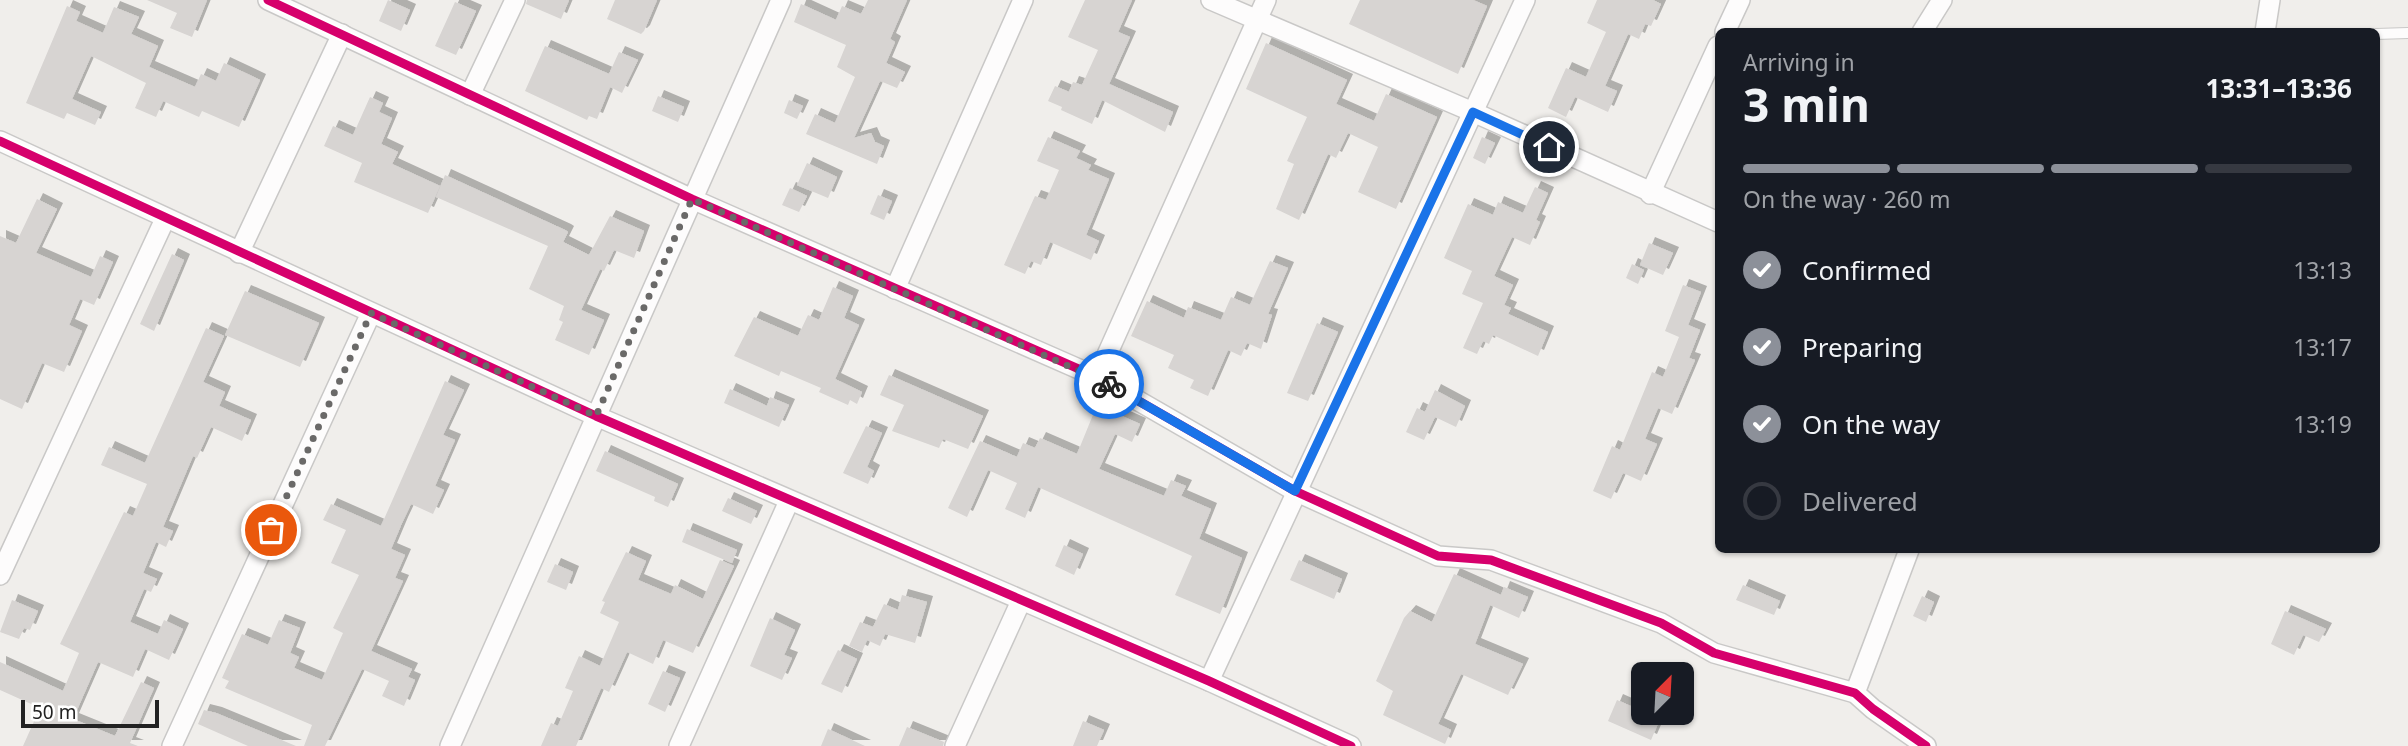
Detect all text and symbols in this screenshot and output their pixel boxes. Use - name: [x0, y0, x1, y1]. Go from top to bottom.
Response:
- text: Arriving in: [1743, 46, 1855, 78]
- text: 13:31–13:36: [2205, 70, 2352, 106]
- text: 3 min: [1743, 73, 1870, 135]
- pin: [1519, 117, 1579, 177]
- icon: home: [1530, 128, 1568, 166]
- text: On the way · 260 m: [1743, 183, 1950, 215]
- icon: check: [1743, 251, 1781, 289]
- text: Confirmed: [1802, 252, 1932, 288]
- text: 13:13: [2293, 254, 2352, 286]
- icon: check: [1743, 328, 1781, 366]
- text: Preparing: [1802, 329, 1923, 365]
- text: 13:17: [2293, 331, 2352, 363]
- courier: [1074, 349, 1144, 419]
- icon: bike: [1090, 365, 1128, 403]
- icon: check: [1743, 405, 1781, 443]
- text: On the way: [1802, 406, 1940, 442]
- text: 13:19: [2293, 408, 2352, 440]
- text: Delivered: [1802, 483, 1918, 519]
- pin: [241, 500, 301, 560]
- icon: bag: [252, 511, 290, 549]
- north arrow: [1631, 662, 1694, 724]
- map controls: [1631, 662, 1694, 725]
- scale bar: [21, 697, 159, 729]
- text: 50 m: [32, 699, 76, 725]

